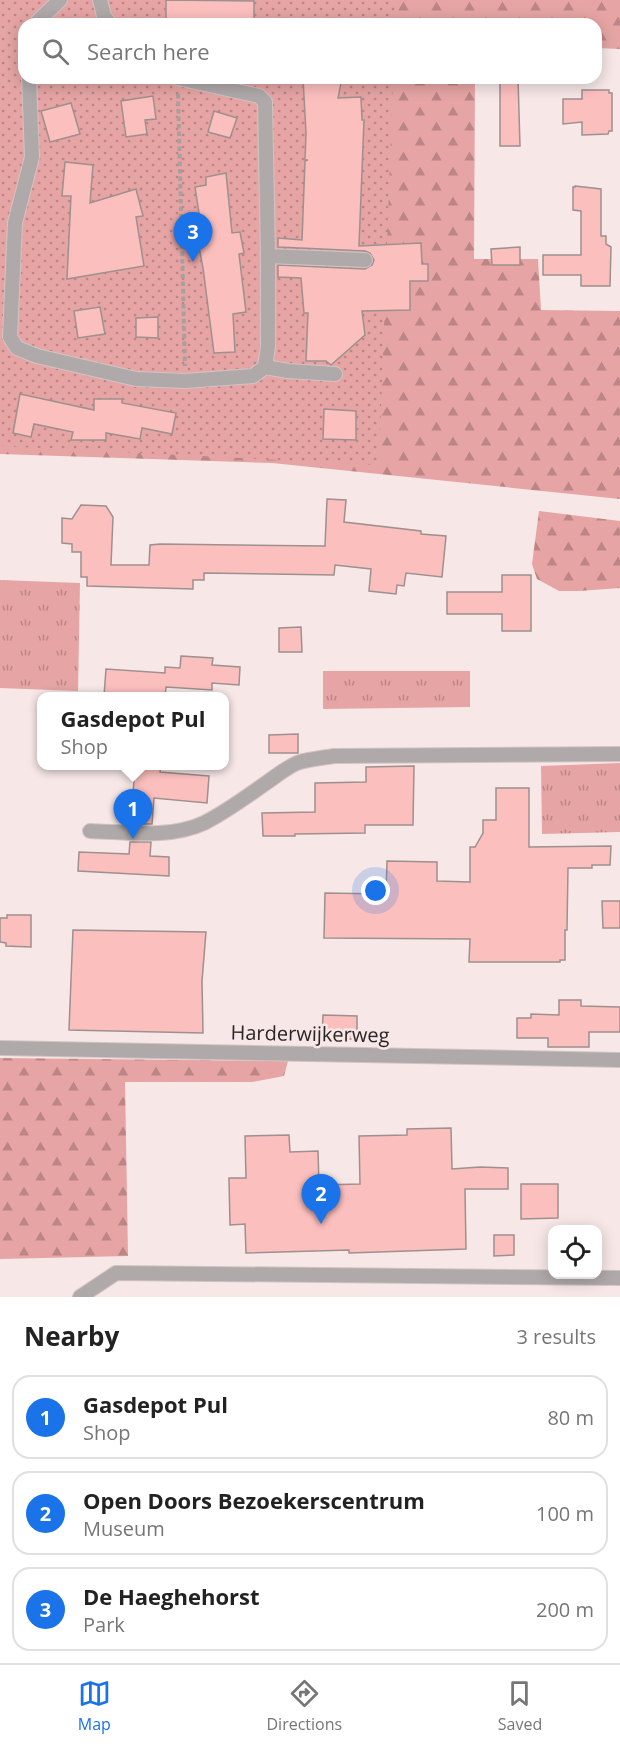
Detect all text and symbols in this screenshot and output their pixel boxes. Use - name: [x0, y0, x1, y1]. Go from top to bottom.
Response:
- search box: [18, 18, 602, 84]
- icon: search: [39, 35, 72, 68]
- text: Search here: [87, 36, 210, 66]
- pin: 3: [174, 212, 212, 262]
- popup: [37, 692, 229, 770]
- text: Gasdepot Pul: [61, 703, 205, 733]
- text: Shop: [61, 733, 108, 760]
- pin: 1: [114, 790, 152, 839]
- your location: [361, 876, 390, 905]
- street label: Harderwijkerweg: [230, 1019, 390, 1048]
- pin: 2: [302, 1174, 340, 1224]
- map controls: [548, 1225, 602, 1279]
- button: locate: [548, 1225, 602, 1279]
- text: Nearby: [24, 1318, 119, 1354]
- text: 3 results: [516, 1323, 596, 1350]
- text: Gasdepot Pul: [83, 1389, 228, 1419]
- text: 1: [40, 1404, 51, 1431]
- text: 80 m: [547, 1404, 594, 1431]
- text: Shop: [83, 1419, 131, 1446]
- text: Open Doors Bezoekerscentrum: [83, 1485, 425, 1515]
- text: 2: [40, 1500, 51, 1527]
- text: 100 m: [536, 1500, 594, 1527]
- text: Museum: [83, 1515, 165, 1542]
- text: De Haeghehorst: [83, 1581, 260, 1611]
- text: 3: [40, 1596, 51, 1623]
- text: 200 m: [536, 1596, 594, 1623]
- text: Park: [83, 1611, 125, 1638]
- tab: Map: [78, 1677, 111, 1735]
- tab: Directions: [266, 1677, 342, 1735]
- tab: Saved: [498, 1677, 542, 1735]

